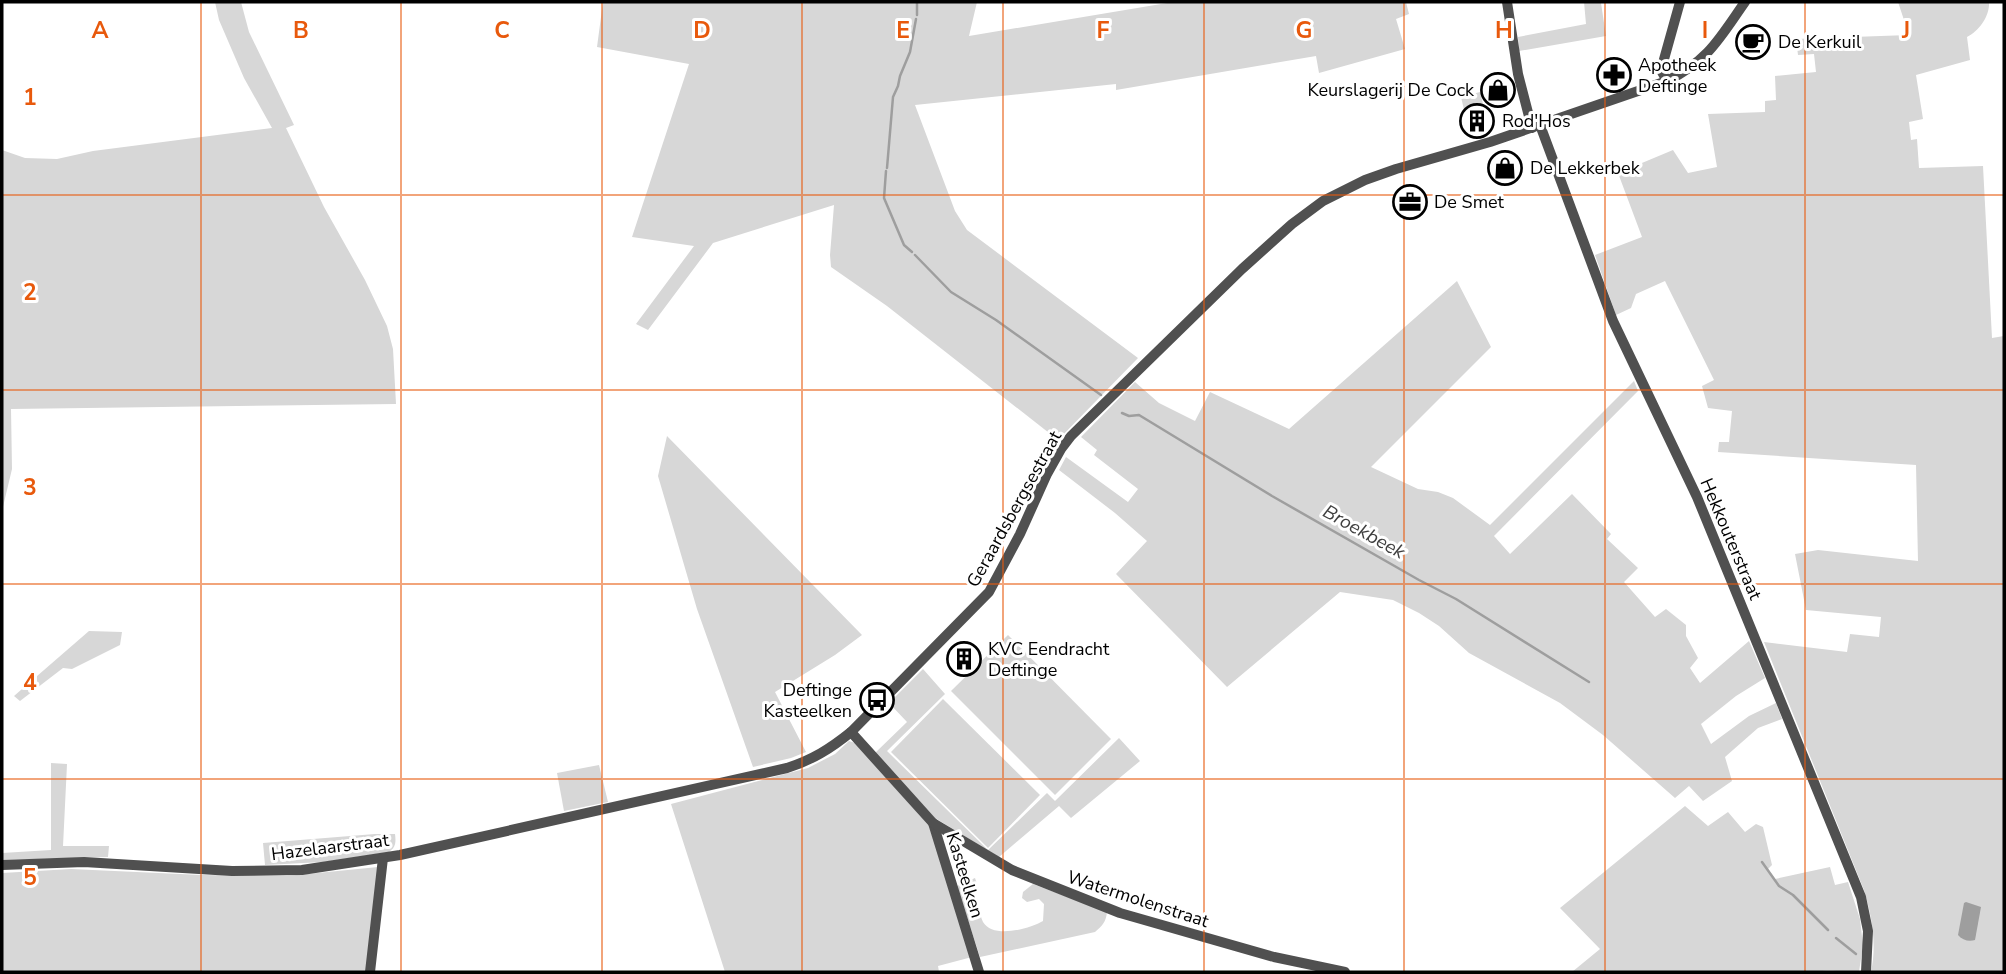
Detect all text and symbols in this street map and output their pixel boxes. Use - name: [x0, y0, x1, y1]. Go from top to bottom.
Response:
- text: A: [91, 15, 109, 46]
- text: B: [293, 15, 309, 46]
- text: C: [494, 15, 510, 46]
- text: D: [693, 15, 711, 46]
- text: E: [896, 15, 910, 46]
- text: F: [1097, 15, 1110, 46]
- text: G: [1296, 15, 1312, 46]
- text: H: [1495, 15, 1513, 46]
- text: I: [1702, 15, 1708, 46]
- text: J: [1901, 15, 1910, 46]
- cafe icon: De Kerkuil: [1734, 23, 1772, 61]
- place label: De Kerkuil: [1778, 30, 1862, 54]
- place label: Apotheek Deftinge: [1638, 53, 1717, 98]
- pharmacy icon: Apotheek Deftinge: [1595, 56, 1633, 94]
- shop icon: Keurslagerij De Cock: [1479, 71, 1517, 109]
- place label: Keurslagerij De Cock: [1307, 78, 1475, 102]
- text: 1: [23, 82, 37, 113]
- building icon: Rod'Hos: [1458, 102, 1496, 140]
- place label: Rod'Hos: [1502, 109, 1571, 133]
- shop icon: De Lekkerbek: [1486, 149, 1524, 187]
- place label: De Lekkerbek: [1530, 156, 1641, 180]
- office icon: De Smet: [1391, 183, 1429, 221]
- place label: De Smet: [1434, 190, 1505, 214]
- text: 2: [23, 277, 37, 308]
- street label: Geraardsbergsestraat: [961, 426, 1067, 591]
- text: 3: [23, 472, 37, 503]
- street label: Hekkouterstraat: [1695, 475, 1768, 604]
- water label: Broekbeek: [1318, 499, 1410, 566]
- place label: KVC Eendracht Deftinge: [988, 637, 1110, 682]
- building icon: KVC Eendracht Deftinge: [945, 640, 983, 678]
- text: 4: [23, 667, 37, 698]
- place label: Deftinge Kasteelken: [763, 678, 852, 723]
- bus stop icon: Deftinge Kasteelken: [858, 681, 896, 719]
- street label: Hazelaarstraat: [270, 828, 391, 866]
- street label: Kasteelken: [941, 829, 989, 921]
- text: 5: [23, 862, 37, 893]
- street label: Watermolenstraat: [1064, 865, 1213, 933]

